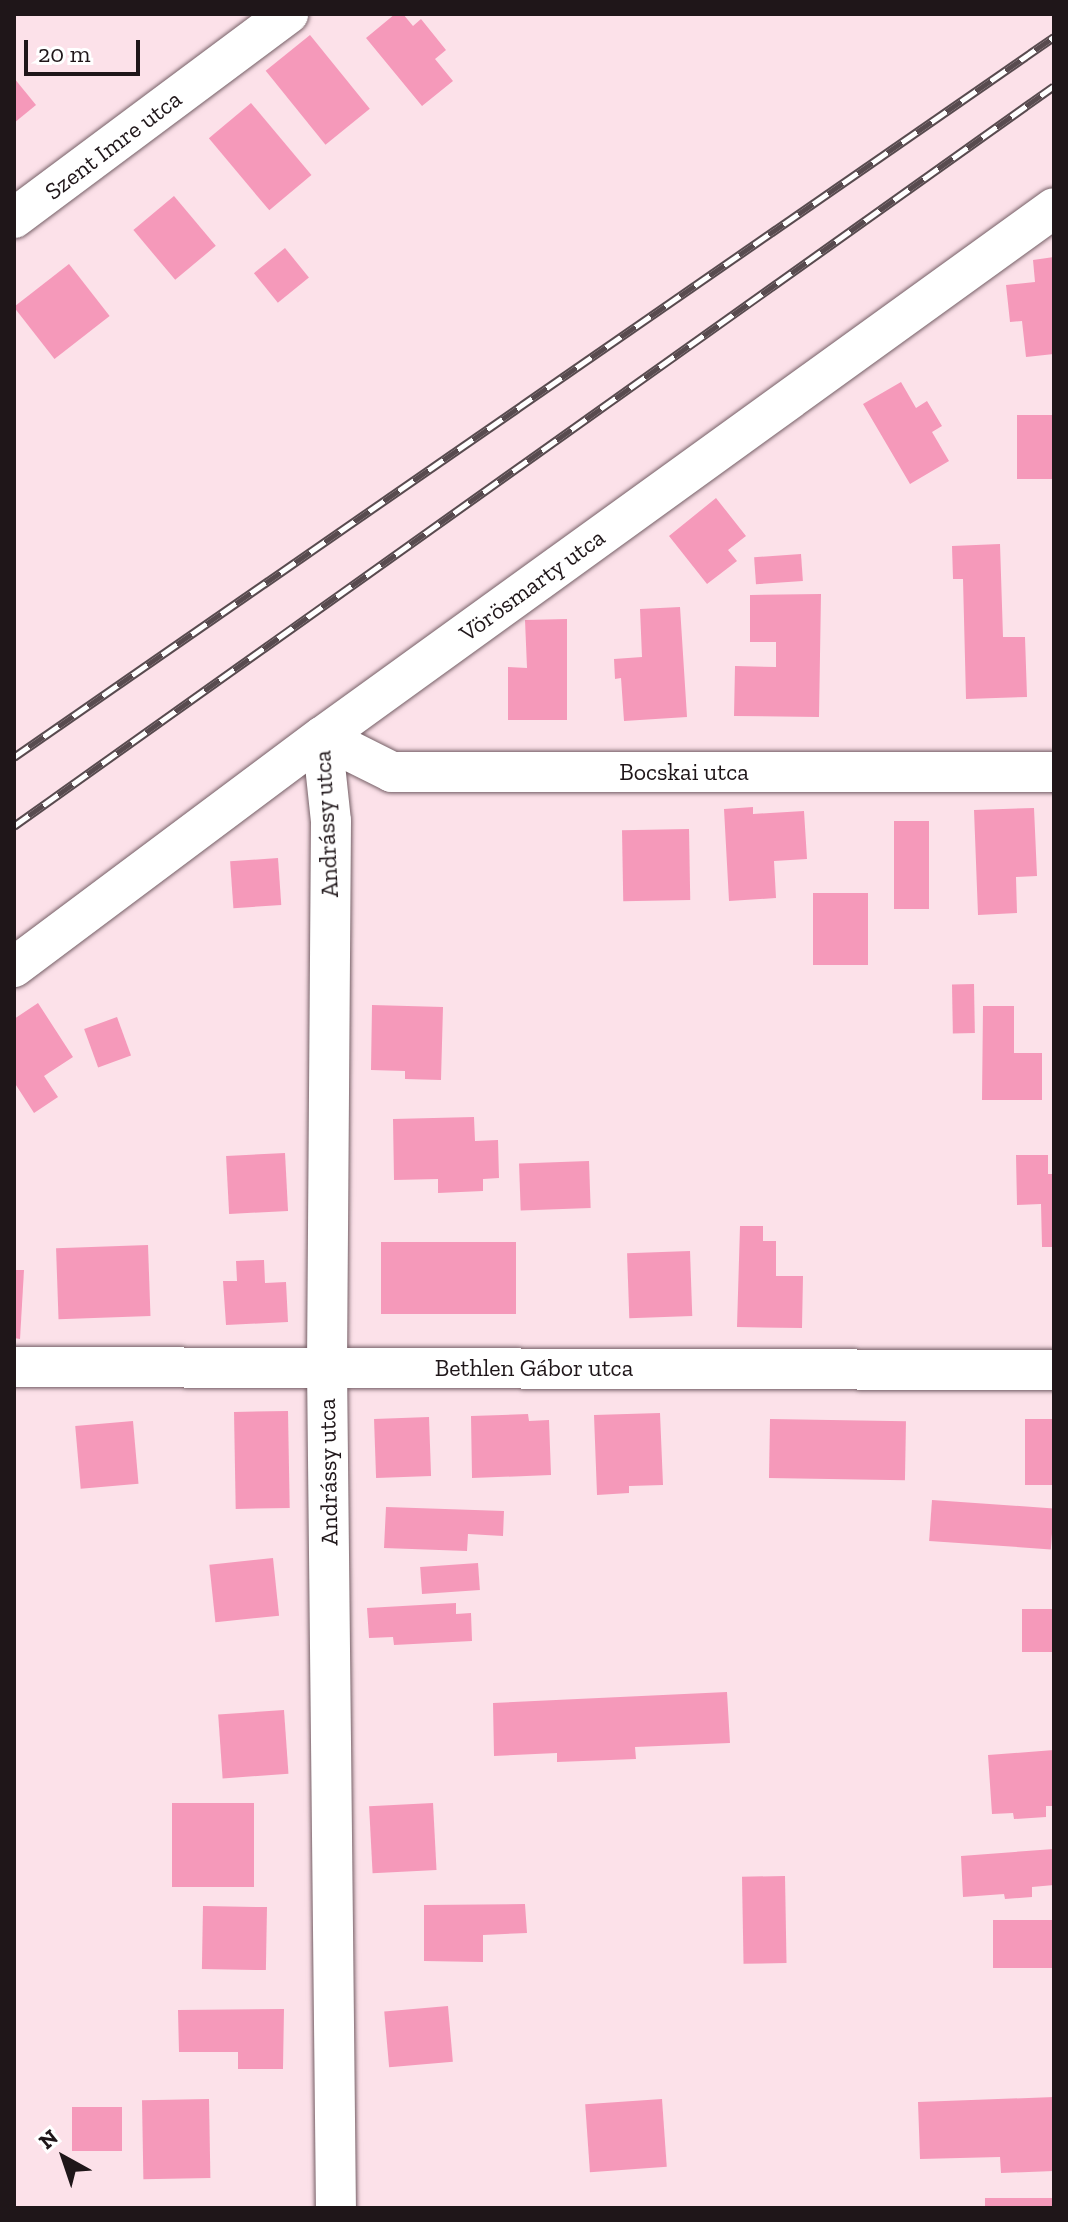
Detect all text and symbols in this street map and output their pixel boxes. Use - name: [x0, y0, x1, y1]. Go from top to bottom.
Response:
- scale bar: [28, 24, 144, 74]
- text: 20 m: [38, 39, 90, 68]
- street label: Szent Imre utca: [39, 84, 187, 206]
- street label: Vörösmarty utca: [453, 522, 611, 648]
- street label: Andrássy utca: [308, 749, 344, 899]
- street label: Bocskai utca: [619, 758, 749, 786]
- street label: Bethlen Gábor utca: [435, 1354, 633, 1382]
- street label: Andrássy utca: [312, 1398, 344, 1546]
- north arrow: [24, 2118, 104, 2198]
- text: N: [33, 2124, 63, 2155]

